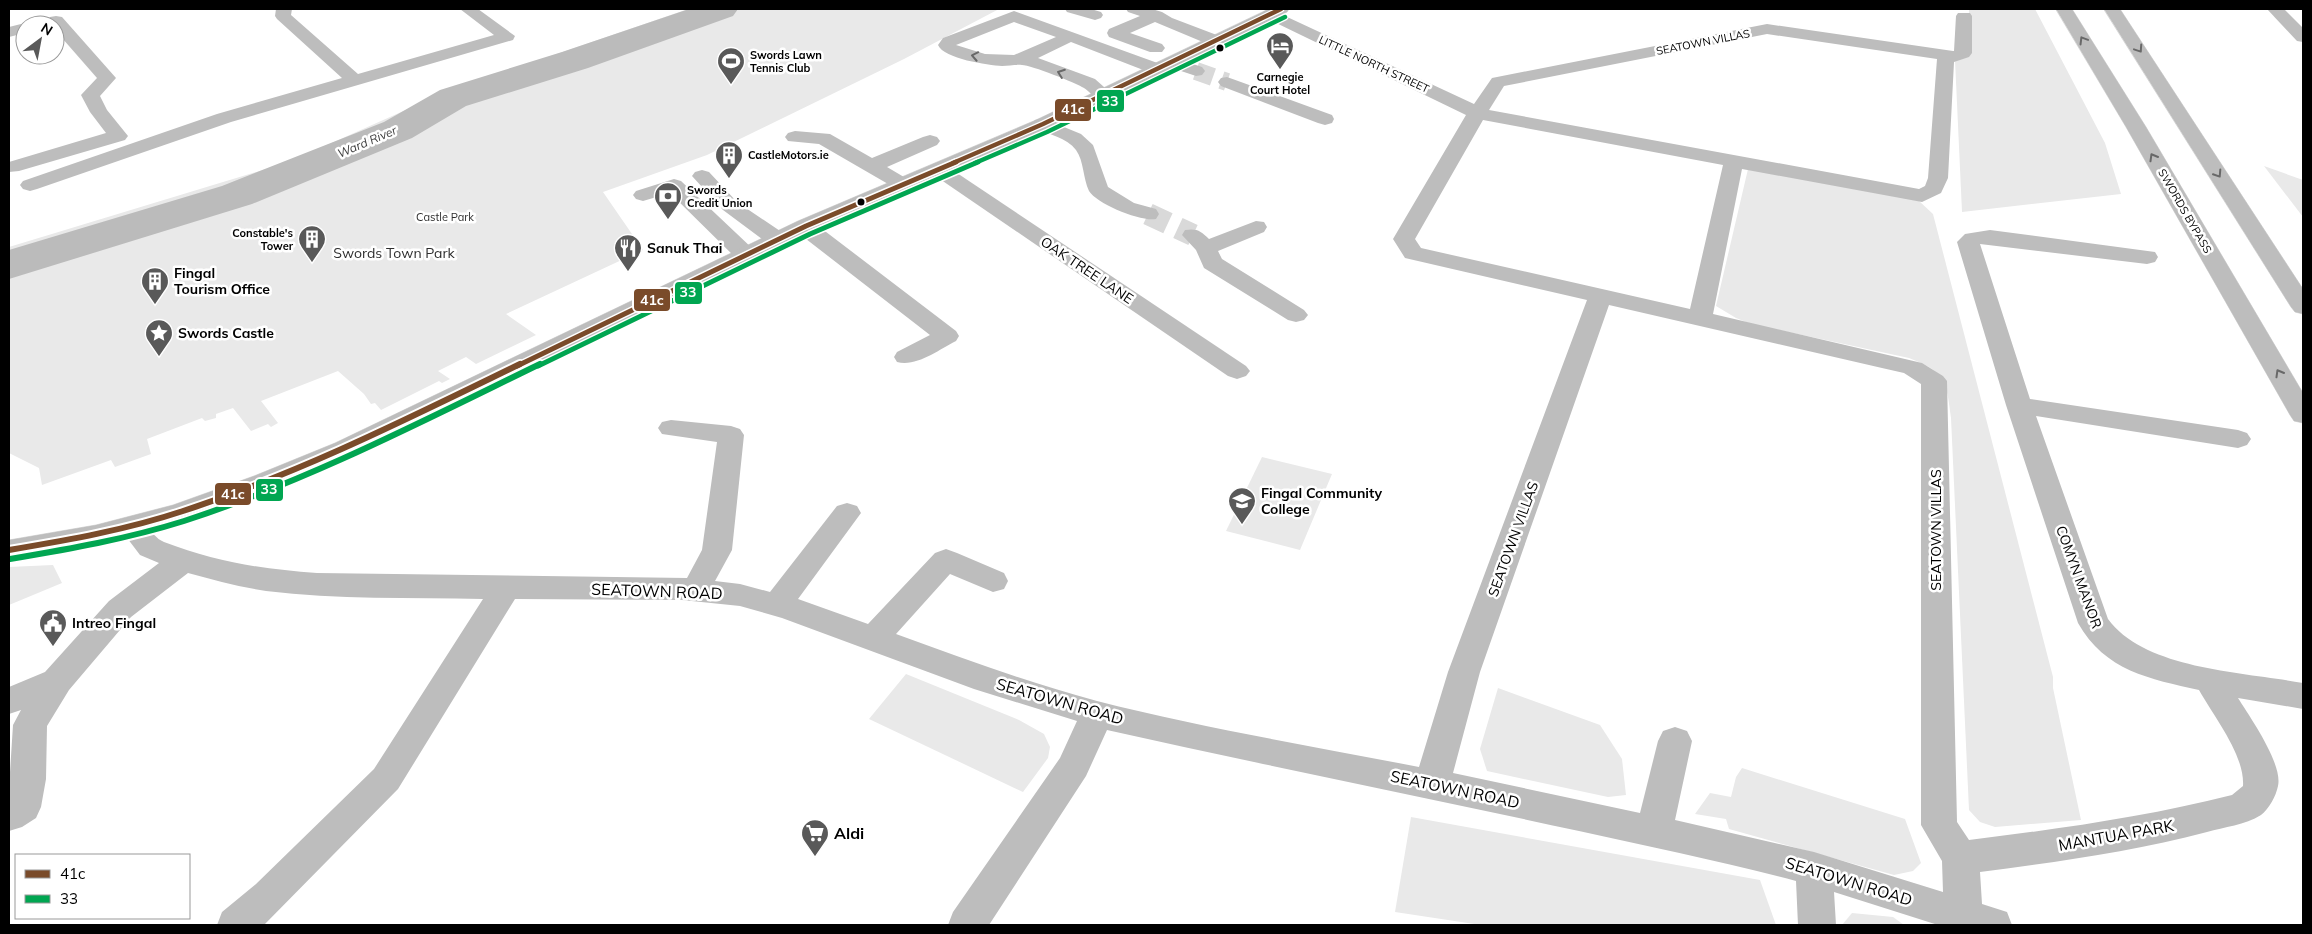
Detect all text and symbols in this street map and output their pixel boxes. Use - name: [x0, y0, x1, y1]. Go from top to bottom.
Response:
- north arrow: [15, 15, 65, 65]
- text: N: [38, 19, 56, 39]
- street label: SEATOWN VILLAS: [1655, 26, 1751, 58]
- hotel icon: Carnegie Court Hotel: [1265, 31, 1295, 70]
- street label: LITTLE NORTH STREET: [1317, 32, 1432, 96]
- one-way arrow: [2079, 37, 2089, 46]
- unlabelled marker: [1215, 43, 1225, 53]
- one-way arrow: [2133, 44, 2142, 53]
- sports icon: Swords Lawn Tennis Club: [716, 46, 746, 85]
- place label: Swords Lawn Tennis Club: [750, 48, 822, 75]
- one-way arrow: [970, 51, 979, 61]
- one-way arrow: [1057, 69, 1066, 79]
- place label: Carnegie Court Hotel: [1250, 70, 1310, 97]
- line badge: 33: [1096, 89, 1125, 113]
- text: 33: [1102, 92, 1118, 110]
- line badge: 41c: [1054, 98, 1092, 122]
- text: 41c: [1061, 100, 1085, 118]
- water label: Ward River: [335, 122, 399, 161]
- building icon: CastleMotors.ie: [714, 140, 744, 179]
- place label: CastleMotors.ie: [748, 148, 829, 162]
- one-way arrow: [2150, 153, 2160, 162]
- street label: SWORDS BYPASS: [2155, 166, 2215, 256]
- one-way arrow: [2212, 168, 2221, 177]
- bank icon: Swords Credit Union: [653, 181, 683, 220]
- place label: Swords Credit Union: [687, 183, 752, 210]
- unlabelled marker: [856, 197, 866, 207]
- park label: Castle Park: [416, 210, 474, 224]
- building icon: Constable's Tower: [297, 224, 327, 263]
- place label: Constable's Tower: [232, 226, 294, 253]
- street label: OAK TREE LANE: [1037, 232, 1137, 308]
- restaurant icon: Sanuk Thai: [613, 233, 643, 272]
- place label: Sanuk Thai: [647, 239, 723, 257]
- park label: Swords Town Park: [333, 244, 456, 262]
- place label: Fingal Tourism Office: [174, 264, 270, 298]
- building icon: Fingal Tourism Office: [140, 266, 170, 305]
- line badge: 33: [674, 281, 703, 305]
- text: 33: [680, 283, 696, 301]
- line badge: 41c: [633, 288, 671, 312]
- text: 41c: [640, 291, 664, 309]
- place icon: Swords Castle: [144, 318, 174, 357]
- place label: Swords Castle: [178, 324, 274, 342]
- one-way arrow: [2275, 369, 2285, 378]
- street label: SEATOWN VILLAS: [1927, 469, 1945, 591]
- line badge: 33: [255, 478, 284, 502]
- street label: SEATOWN VILLAS: [1484, 479, 1542, 599]
- text: 33: [261, 480, 277, 498]
- line badge: 41c: [214, 482, 252, 506]
- place label: Fingal Community College: [1261, 484, 1382, 518]
- text: 41c: [221, 485, 245, 503]
- school or university icon: Fingal Community College: [1227, 486, 1257, 525]
- street label: COMYN MANOR: [2052, 523, 2106, 631]
- street label: SEATOWN ROAD: [591, 579, 723, 603]
- public building icon: Intreo Fingal: [38, 608, 68, 647]
- place label: Intreo Fingal: [72, 614, 156, 632]
- street label: SEATOWN ROAD: [994, 673, 1126, 729]
- street label: SEATOWN ROAD: [1389, 766, 1521, 812]
- street label: MANTUA PARK: [2057, 815, 2176, 855]
- supermarket icon: Aldi: [800, 818, 830, 857]
- place label: Aldi: [834, 823, 864, 843]
- street label: SEATOWN ROAD: [1783, 852, 1915, 910]
- legend: [15, 854, 190, 919]
- text: 41c: [60, 864, 85, 883]
- text: 33: [60, 889, 78, 908]

